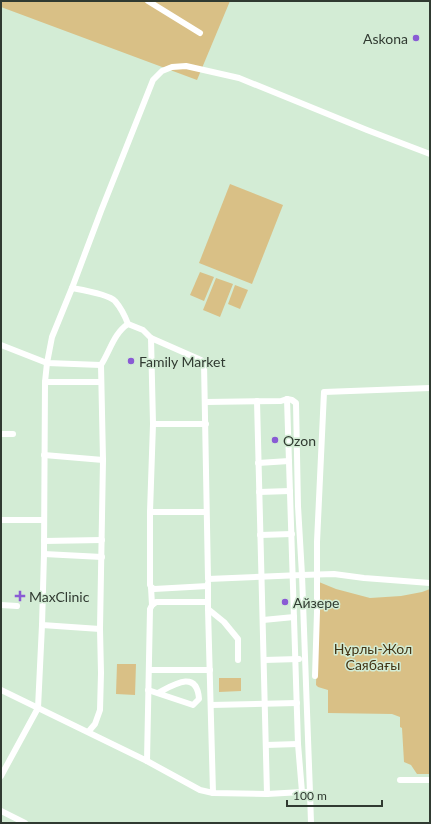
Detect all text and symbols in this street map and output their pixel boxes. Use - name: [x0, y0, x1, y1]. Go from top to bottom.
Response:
- place label: Askona: [363, 30, 408, 47]
- marker: Askona: [411, 33, 421, 43]
- place label: Family Market: [139, 353, 225, 370]
- marker: Family Market: [126, 356, 136, 366]
- place label: Ozon: [283, 432, 316, 449]
- marker: Ozon: [270, 435, 280, 445]
- place label: MaxClinic: [29, 588, 90, 605]
- marker: MaxClinic: [14, 590, 26, 602]
- place label: Айзере: [293, 594, 339, 611]
- marker: Айзере: [280, 597, 290, 607]
- park label: Нұрлы-Жол Саябағы: [334, 640, 412, 673]
- scale bar: [287, 782, 382, 808]
- text: 100 m: [293, 788, 327, 803]

